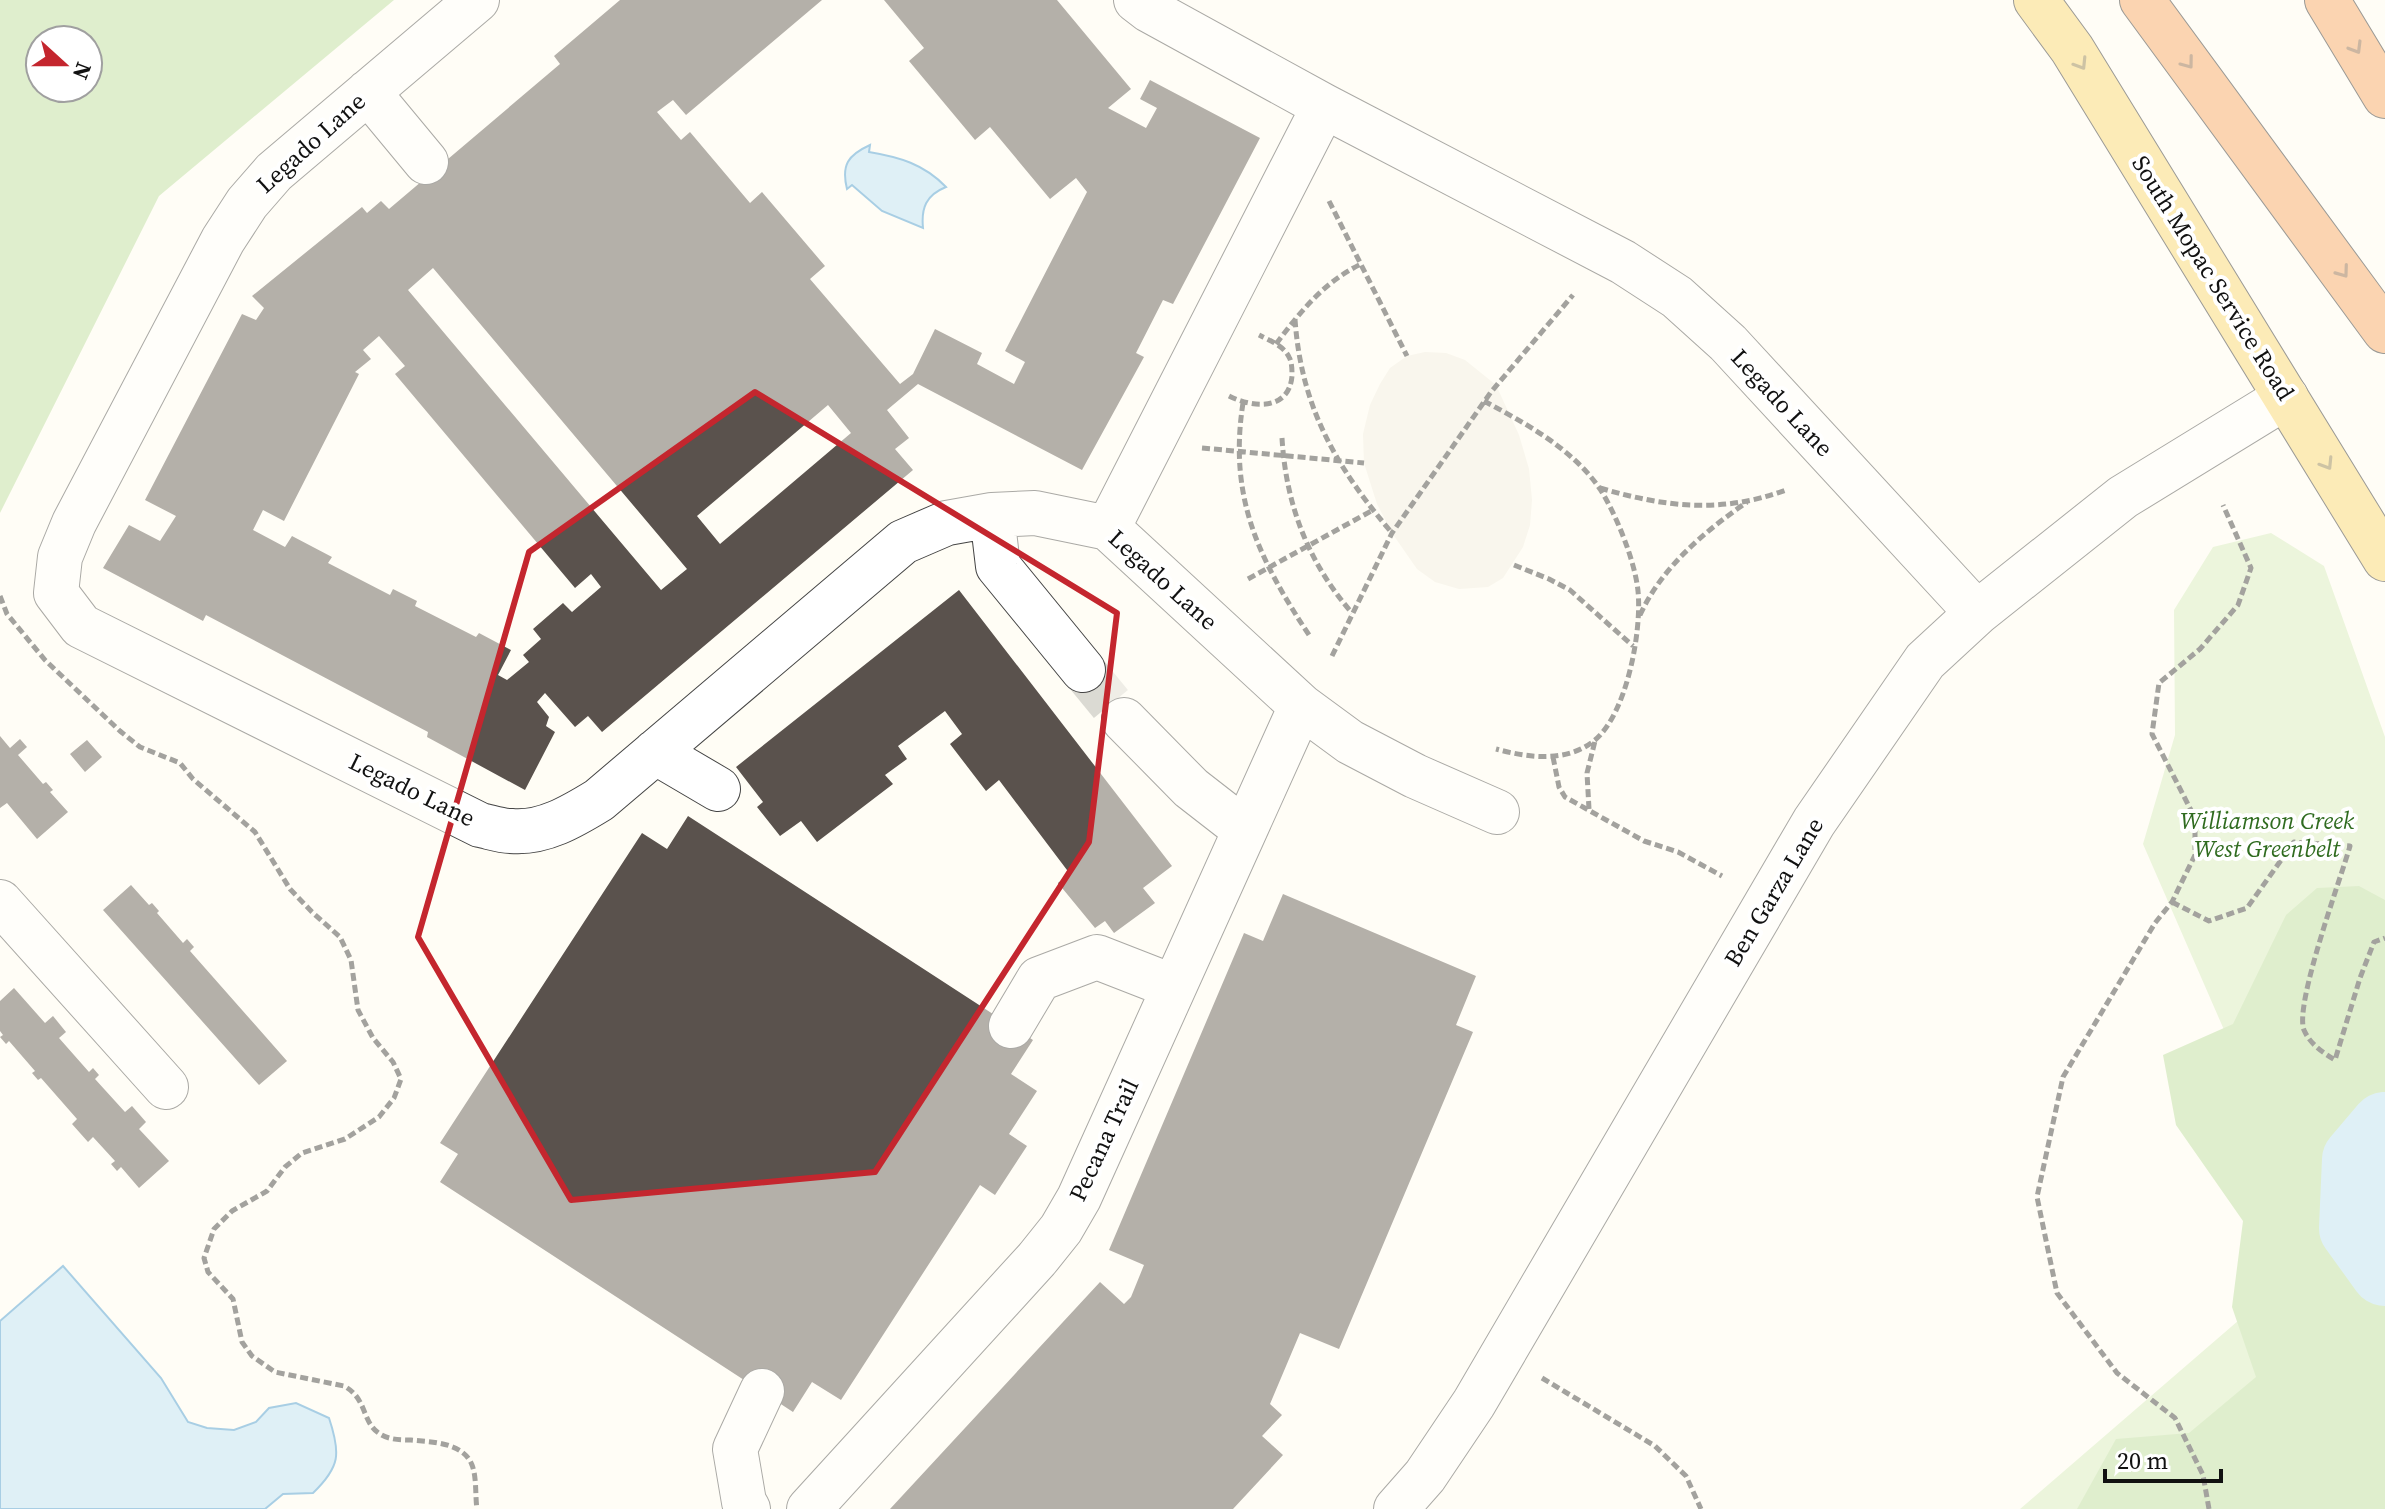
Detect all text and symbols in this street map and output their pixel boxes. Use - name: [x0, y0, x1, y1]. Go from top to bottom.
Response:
- north arrow: [24, 24, 104, 104]
- one-way arrow: [2347, 39, 2362, 54]
- one-way arrow: [2179, 54, 2193, 68]
- one-way arrow: [2071, 55, 2087, 70]
- text: N: [66, 58, 100, 84]
- street label: Legado Lane: [249, 85, 372, 200]
- street label: South Mopac Service Road: [2125, 149, 2303, 407]
- one-way arrow: [2333, 263, 2348, 277]
- street label: Legado Lane: [1724, 342, 1841, 464]
- one-way arrow: [2317, 455, 2332, 469]
- street label: Legado Lane: [1102, 522, 1225, 637]
- street label: Legado Lane: [344, 745, 481, 834]
- park label: Williamson Creek West Greenbelt: [2180, 804, 2355, 865]
- street label: Ben Garza Lane: [1716, 811, 1831, 972]
- street label: Pecana Trail: [1061, 1073, 1146, 1206]
- scale bar: [2105, 1433, 2221, 1483]
- text: 20 m: [2117, 1444, 2168, 1477]

